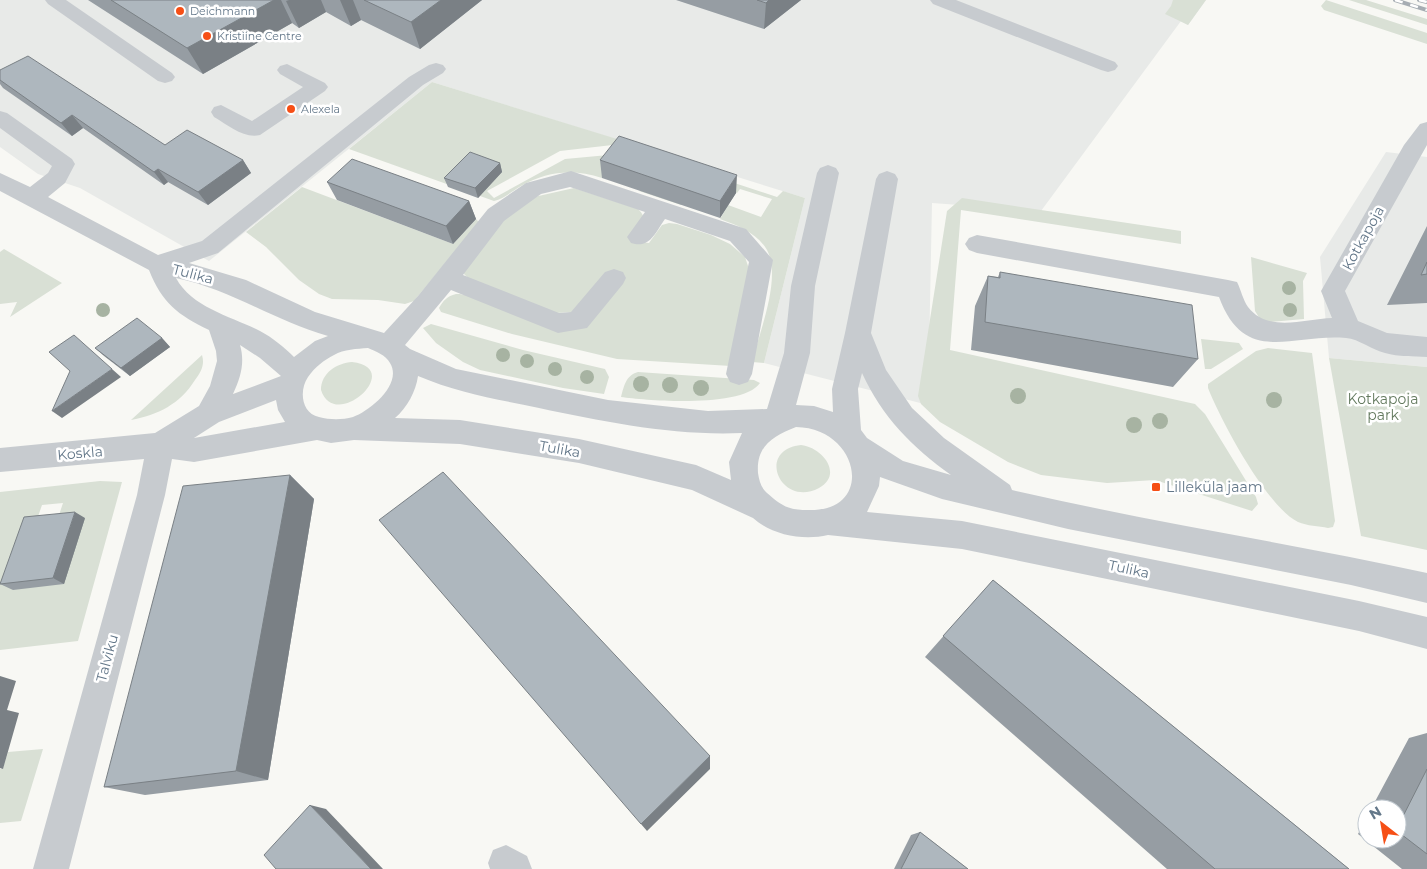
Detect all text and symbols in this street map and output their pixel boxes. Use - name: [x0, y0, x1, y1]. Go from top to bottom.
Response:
- place label: Deichmann: [190, 4, 255, 18]
- marker: Deichmann: [174, 5, 186, 17]
- place label: Kristiine Centre: [217, 29, 302, 43]
- marker: Kristiine Centre: [201, 30, 213, 42]
- place label: Alexela: [301, 102, 340, 116]
- marker: Alexela: [285, 103, 297, 115]
- street label: Kotkapoja: [1338, 203, 1388, 273]
- street label: Tulika: [171, 260, 215, 288]
- park label: Kotkapoja park: [1348, 390, 1418, 424]
- street label: Tulika: [538, 437, 582, 461]
- street label: Koskla: [56, 442, 104, 464]
- place label: Lilleküla jaam: [1166, 478, 1263, 496]
- marker: Lilleküla jaam: [1150, 481, 1162, 493]
- street label: Tulika: [1107, 556, 1151, 582]
- street label: Talviku: [92, 632, 122, 684]
- north arrow: [1357, 799, 1407, 849]
- text: N: [1366, 802, 1385, 823]

